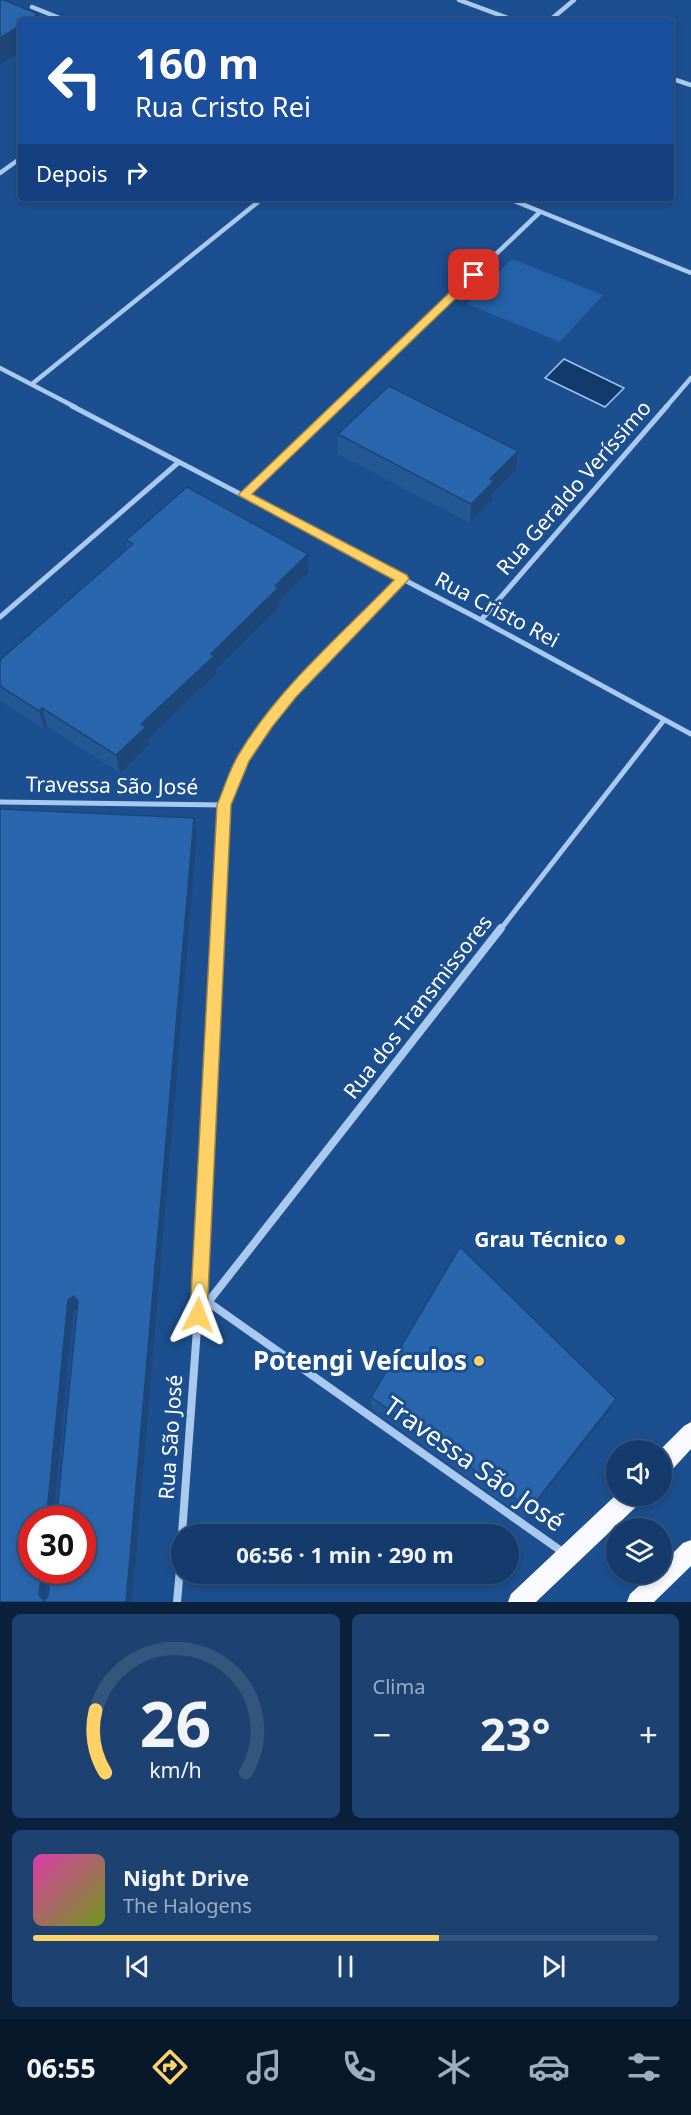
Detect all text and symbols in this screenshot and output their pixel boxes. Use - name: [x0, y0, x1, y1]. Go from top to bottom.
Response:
- text: 160 m: [135, 34, 259, 91]
- icon: left: [36, 42, 114, 120]
- text: Rua Cristo Rei: [135, 88, 311, 125]
- icon: right: [120, 156, 153, 189]
- text: Depois: [36, 158, 108, 188]
- pin: [448, 249, 499, 300]
- icon: arrive: [457, 258, 490, 291]
- street label: Rua Geraldo Veríssimo: [490, 394, 657, 581]
- street label: Rua Cristo Rei: [431, 565, 564, 654]
- street label: Travessa São José: [26, 769, 198, 801]
- street label: Rua dos Transmissores: [337, 909, 498, 1104]
- place label: Grau Técnico: [474, 1225, 608, 1253]
- marker: Grau Técnico: [613, 1233, 627, 1247]
- position arrow: [166, 1283, 230, 1347]
- place label: Potengi Veículos: [253, 1342, 467, 1378]
- marker: Potengi Veículos: [472, 1354, 486, 1368]
- street label: Rua São José: [152, 1374, 188, 1500]
- street label: Travessa São José: [377, 1387, 572, 1539]
- map controls: [606, 1440, 672, 1584]
- button: sound: [606, 1440, 672, 1506]
- speed limit sign: 30: [18, 1506, 96, 1584]
- button: layers: [606, 1518, 672, 1584]
- text: 06:56 · 1 min · 290 m: [236, 1539, 454, 1569]
- text: Clima: [373, 1673, 425, 1700]
- text: 26: [140, 1680, 211, 1765]
- text: 23°: [480, 1703, 551, 1764]
- text: −: [373, 1712, 391, 1757]
- text: +: [639, 1712, 658, 1757]
- text: km/h: [149, 1755, 202, 1784]
- text: Night Drive: [123, 1862, 249, 1892]
- text: The Halogens: [123, 1892, 252, 1919]
- icon: previous: [121, 1950, 154, 1983]
- icon: pause: [329, 1950, 362, 1983]
- icon: next: [537, 1950, 570, 1983]
- icon: directions: [149, 2046, 191, 2088]
- icon: music: [243, 2046, 285, 2088]
- icon: phone: [338, 2046, 380, 2088]
- icon: climate: [433, 2046, 475, 2088]
- icon: car: [528, 2046, 570, 2088]
- icon: filters: [623, 2046, 665, 2088]
- text: 06:55: [26, 2049, 96, 2086]

